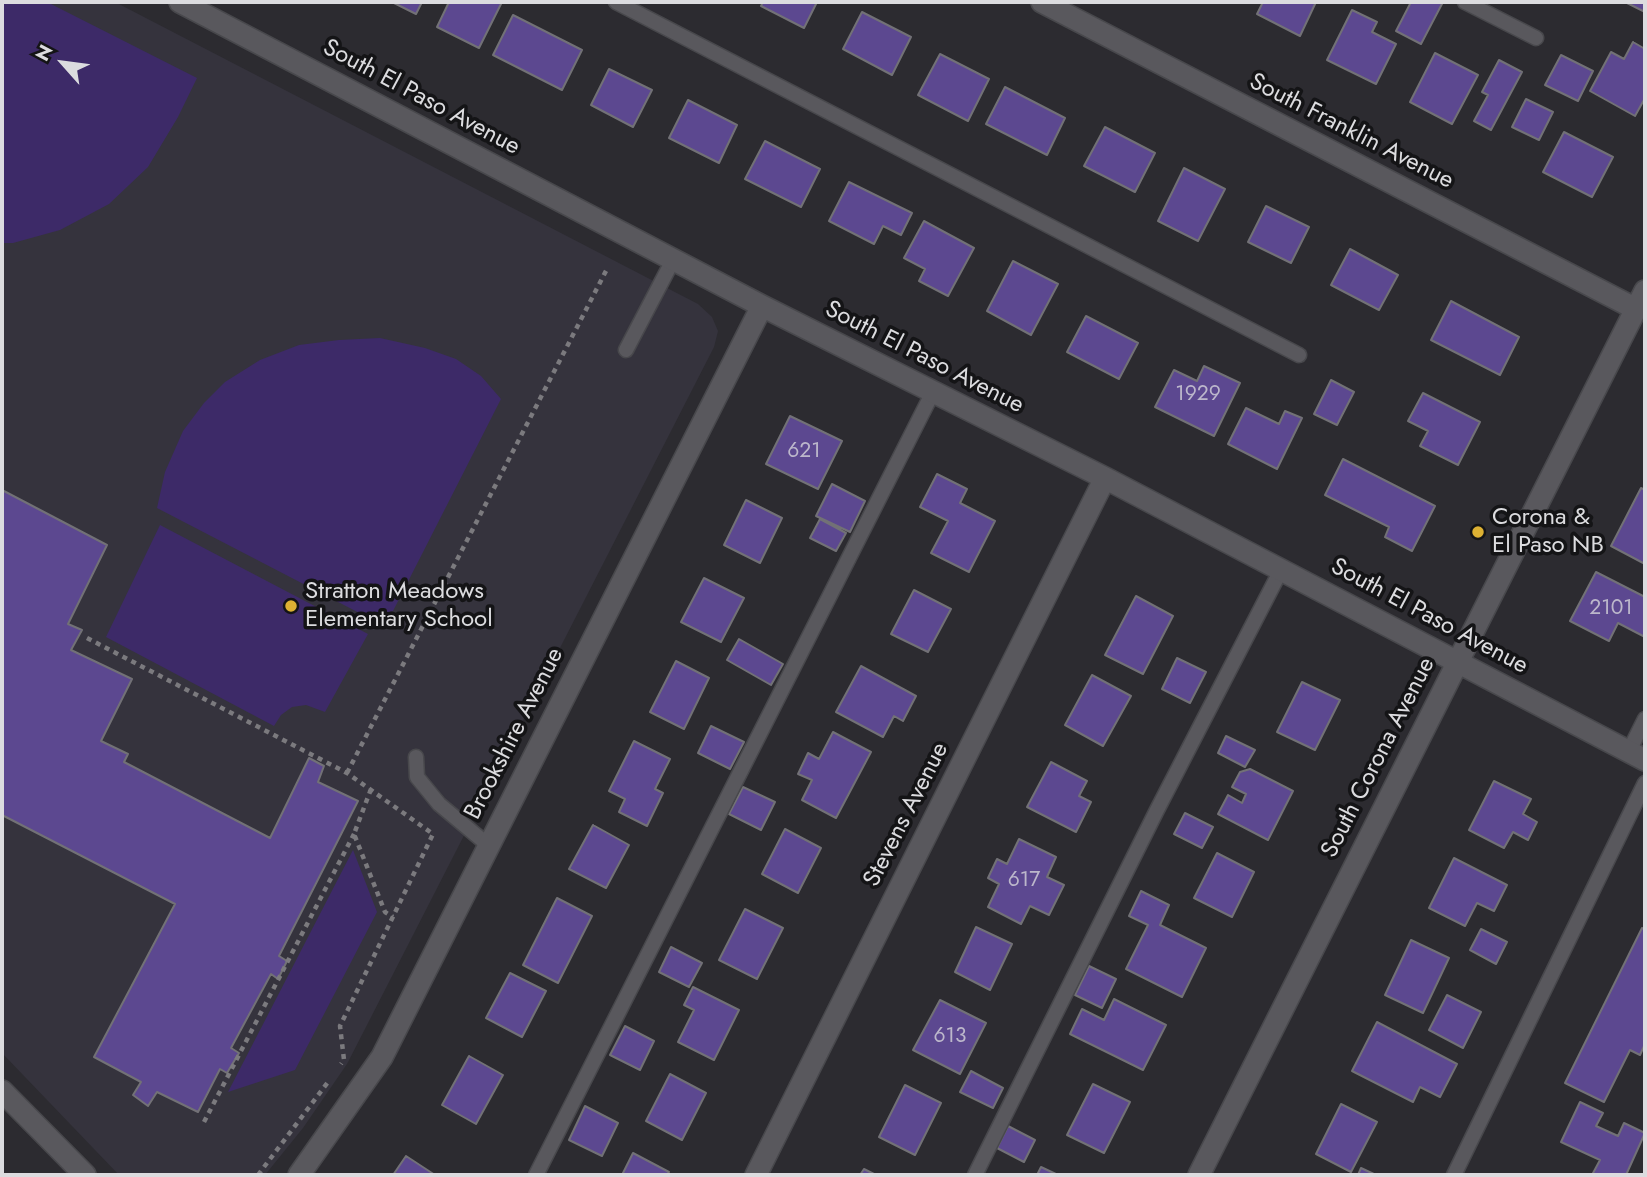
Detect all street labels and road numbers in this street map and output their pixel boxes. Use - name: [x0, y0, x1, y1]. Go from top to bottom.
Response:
- street label: South El Paso Avenue: [318, 34, 524, 162]
- street label: South Franklin Avenue: [1244, 68, 1458, 196]
- street label: South El Paso Avenue: [820, 295, 1028, 421]
- street label: South El Paso Avenue: [1326, 553, 1532, 681]
- street label: Brookshire Avenue: [459, 643, 571, 825]
- street label: South Corona Avenue: [1316, 653, 1442, 863]
- street label: Stevens Avenue: [858, 738, 956, 892]

